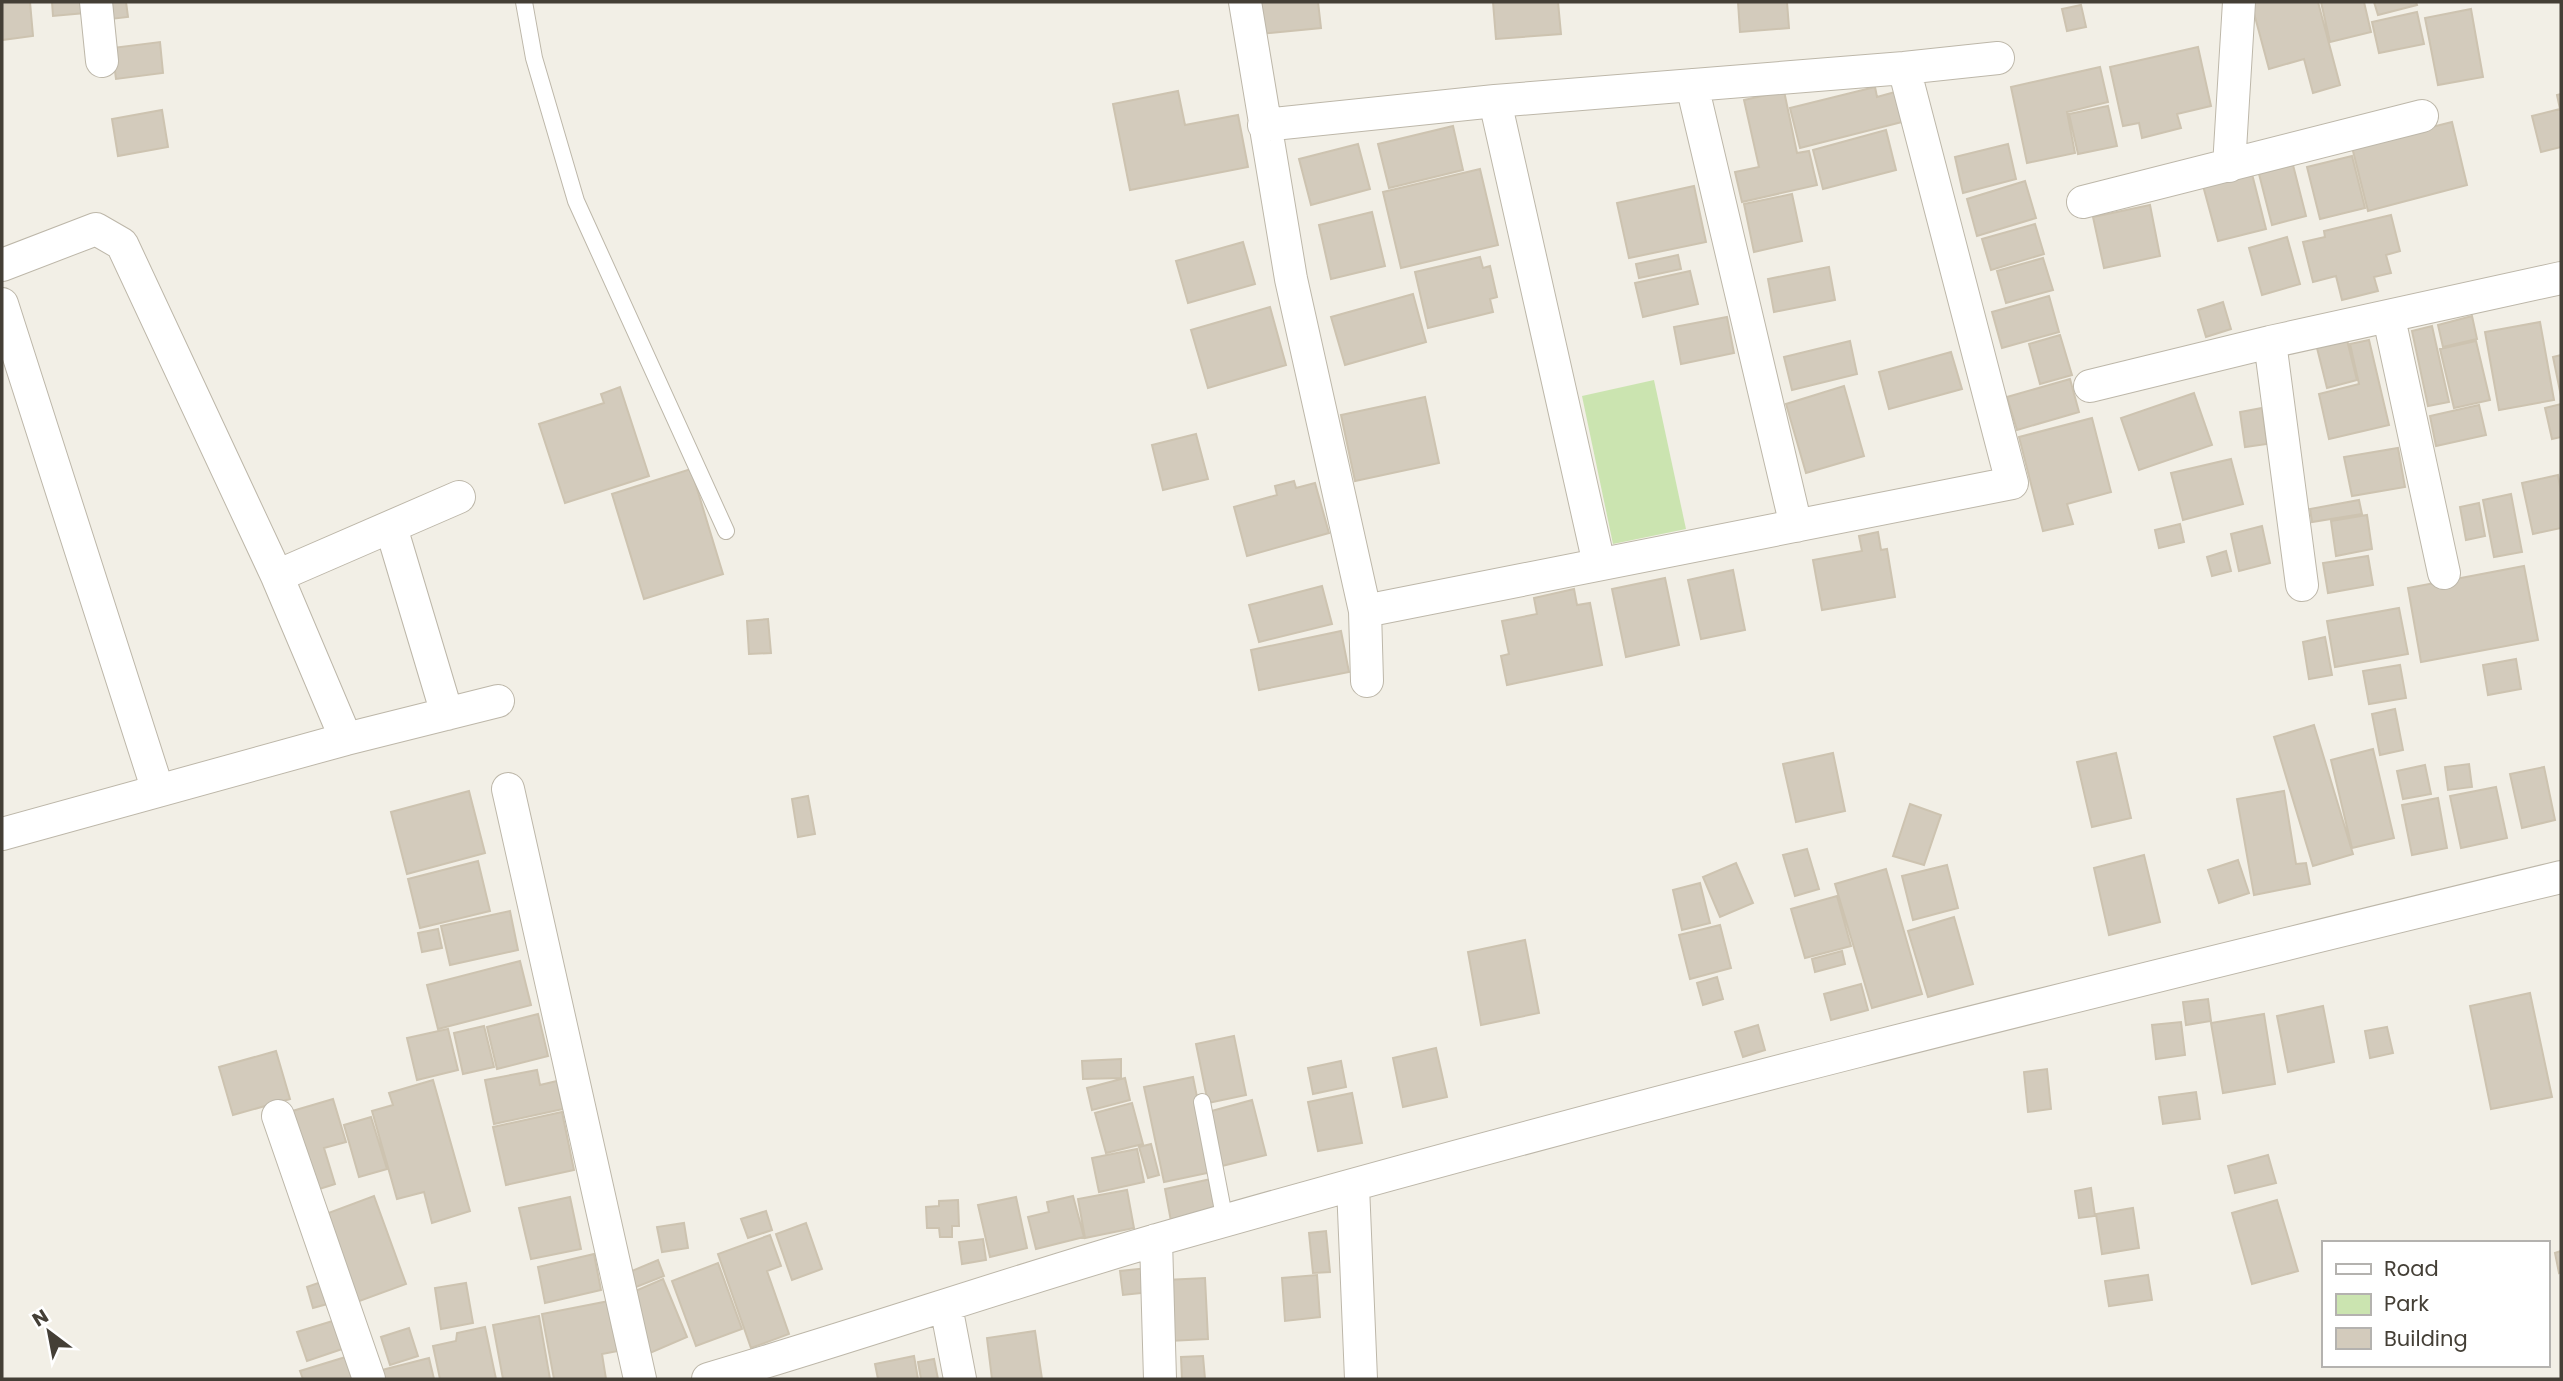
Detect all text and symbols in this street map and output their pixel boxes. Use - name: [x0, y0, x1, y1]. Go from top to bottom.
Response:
- legend: [2322, 1241, 2549, 1367]
- text: Road: [2384, 1254, 2439, 1283]
- text: Park: [2384, 1289, 2429, 1318]
- north arrow: [14, 1297, 84, 1367]
- text: N: [27, 1303, 53, 1333]
- text: Building: [2384, 1324, 2468, 1353]

